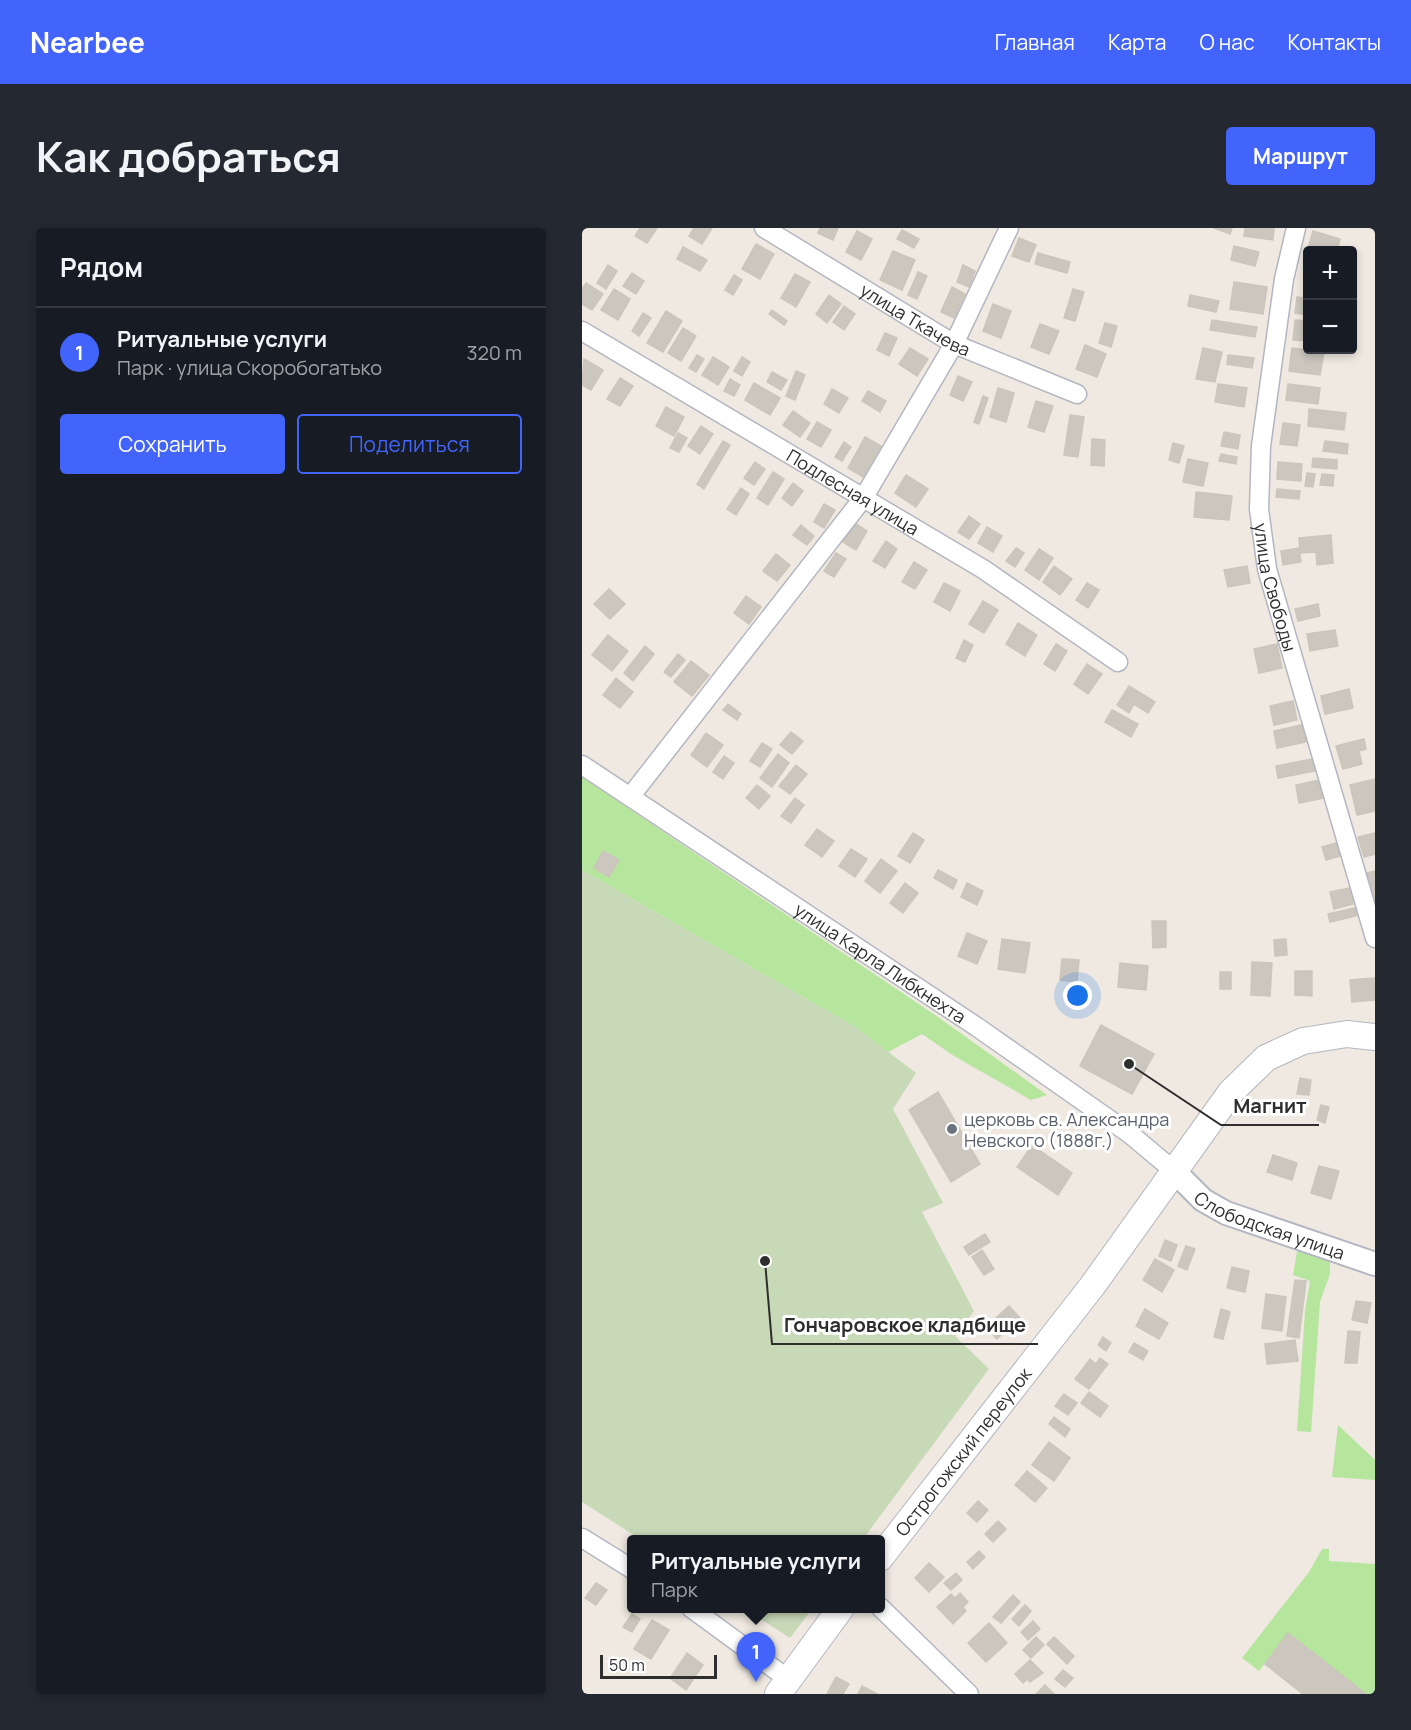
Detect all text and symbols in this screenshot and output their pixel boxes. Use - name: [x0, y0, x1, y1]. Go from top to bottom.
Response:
- text: Nearbee: [30, 23, 145, 61]
- text: Главная: [995, 28, 1075, 56]
- text: Карта: [1108, 28, 1166, 56]
- text: О нас: [1199, 28, 1255, 56]
- text: Контакты: [1288, 28, 1381, 56]
- text: Как добраться: [36, 127, 341, 185]
- button: Маршрут: [1226, 127, 1375, 185]
- map controls: [1303, 246, 1357, 354]
- button: +: [1303, 246, 1357, 300]
- text: Рядом: [60, 249, 143, 285]
- street label: улица Ткачева: [856, 278, 974, 361]
- button: −: [1303, 300, 1357, 354]
- text: Ритуальные услуги: [117, 324, 327, 354]
- text: 1: [75, 339, 84, 366]
- text: 320 m: [466, 339, 522, 366]
- text: Парк · улица Скоробогатько: [117, 354, 382, 381]
- button: Сохранить: [60, 414, 285, 474]
- button: Поделиться: [297, 414, 522, 474]
- street label: Подлесная улица: [782, 443, 923, 540]
- street label: улица Свободы: [1249, 521, 1302, 654]
- street label: улица Карла Либкнехта: [790, 897, 971, 1028]
- your location: [1063, 981, 1092, 1010]
- callout: Магнит: [1221, 1087, 1319, 1125]
- text: Магнит: [1233, 1092, 1307, 1119]
- place label: церковь св. Александра Невского (1888г.): [964, 1107, 1169, 1152]
- marker: церковь св. Александра Невского (1888г.): [945, 1122, 959, 1136]
- street label: Слободская улица: [1189, 1186, 1348, 1265]
- callout: Гончаровское кладбище: [772, 1306, 1038, 1344]
- text: Гончаровское кладбище: [784, 1311, 1026, 1338]
- street label: Острогожский переулок: [890, 1361, 1037, 1541]
- popup: [627, 1535, 885, 1613]
- text: Ритуальные услуги: [651, 1546, 861, 1576]
- text: Парк: [651, 1576, 698, 1603]
- pin: 1: [736, 1632, 776, 1682]
- scale bar: [600, 1652, 717, 1680]
- text: 50 m: [609, 1654, 645, 1676]

